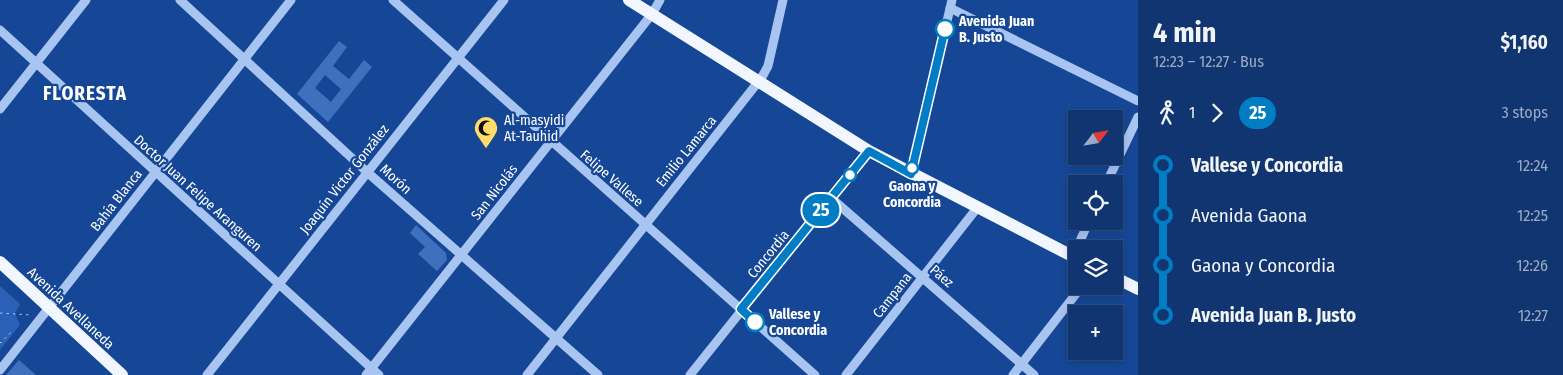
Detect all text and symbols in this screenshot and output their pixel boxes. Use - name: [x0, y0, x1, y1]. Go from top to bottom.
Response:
- place label: Avenida Juan B. Justo: [958, 13, 1034, 46]
- text: 4 min: [1153, 16, 1217, 49]
- marker: Avenida Juan B. Justo: [935, 19, 955, 39]
- text: $1,160: [1500, 31, 1548, 54]
- text: 12:23 – 12:27 · Bus: [1153, 52, 1264, 71]
- district label: FLORESTA: [43, 82, 127, 105]
- icon: walk: [1153, 99, 1181, 127]
- icon: forward: [1203, 99, 1231, 127]
- text: 25: [1249, 102, 1266, 124]
- text: 1: [1189, 103, 1195, 122]
- text: 3 stops: [1501, 103, 1548, 122]
- north arrow: [1068, 110, 1122, 165]
- map controls: [1068, 110, 1123, 360]
- place label: Al-masyidi At-Tauhid: [504, 112, 564, 145]
- street label: Emilio Lamarca: [653, 112, 720, 190]
- mosque icon: Al-masyidi At-Tauhid: [473, 115, 499, 149]
- street label: Joaquín Victor González: [296, 121, 393, 237]
- street label: Doctor Juan Felipe Aranguren: [130, 131, 265, 255]
- street label: Felipe Vallese: [577, 146, 647, 210]
- text: Vallese y Concordia: [1191, 154, 1343, 177]
- text: 12:24: [1517, 156, 1548, 175]
- street label: Morón: [376, 161, 415, 198]
- street label: San Nicolás: [467, 161, 521, 224]
- marker: Gaona y Concordia: [905, 161, 919, 175]
- street label: Bahía Blanca: [87, 166, 146, 235]
- unlabelled marker: [843, 168, 857, 182]
- button: locate: [1068, 175, 1123, 230]
- place label: Gaona y Concordia: [883, 178, 941, 211]
- line badge: 25: [798, 194, 844, 226]
- text: 25: [812, 199, 830, 221]
- text: Avenida Gaona: [1191, 204, 1307, 227]
- text: 12:25: [1517, 206, 1548, 225]
- street label: Concordia: [744, 227, 793, 282]
- button: layers: [1068, 240, 1123, 295]
- text: Gaona y Concordia: [1191, 254, 1335, 277]
- text: 12:26: [1516, 256, 1548, 275]
- street label: Páez: [926, 261, 957, 292]
- street label: Avenida Avellaneda: [24, 264, 118, 353]
- street label: Campana: [869, 269, 915, 321]
- text: Avenida Juan B. Justo: [1191, 304, 1356, 327]
- button: +: [1068, 305, 1123, 360]
- place label: Vallese y Concordia: [768, 306, 827, 339]
- text: 12:27: [1518, 306, 1548, 325]
- marker: Vallese y Concordia: [745, 312, 765, 332]

